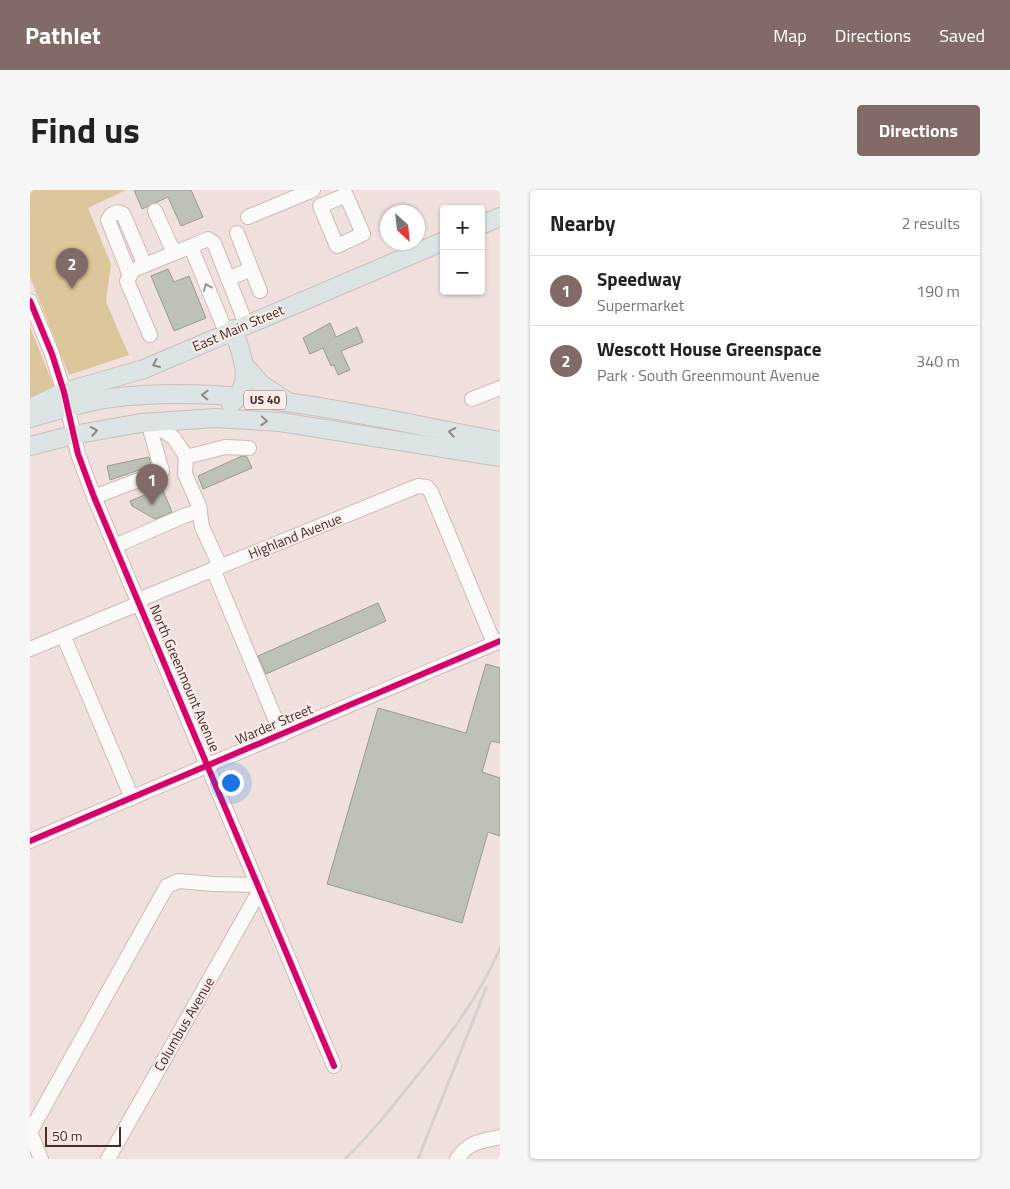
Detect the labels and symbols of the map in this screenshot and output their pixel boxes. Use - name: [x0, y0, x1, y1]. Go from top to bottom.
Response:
- north arrow: [380, 205, 425, 250]
- pin: 2: [56, 248, 88, 289]
- one-way arrow: [203, 283, 214, 292]
- street label: East Main Street: [189, 299, 287, 356]
- one-way arrow: [152, 357, 161, 368]
- one-way arrow: [201, 390, 209, 401]
- road number: US 40: [244, 390, 286, 410]
- one-way arrow: [260, 415, 268, 426]
- one-way arrow: [91, 426, 99, 437]
- one-way arrow: [448, 428, 456, 438]
- pin: 1: [136, 464, 168, 505]
- street label: Highland Avenue: [245, 507, 345, 564]
- street label: North Greenmount Avenue: [145, 601, 226, 755]
- street label: Warder Street: [232, 698, 316, 749]
- your location: [218, 770, 244, 796]
- street label: Columbus Avenue: [148, 973, 219, 1075]
- scale bar: [45, 1124, 121, 1147]

